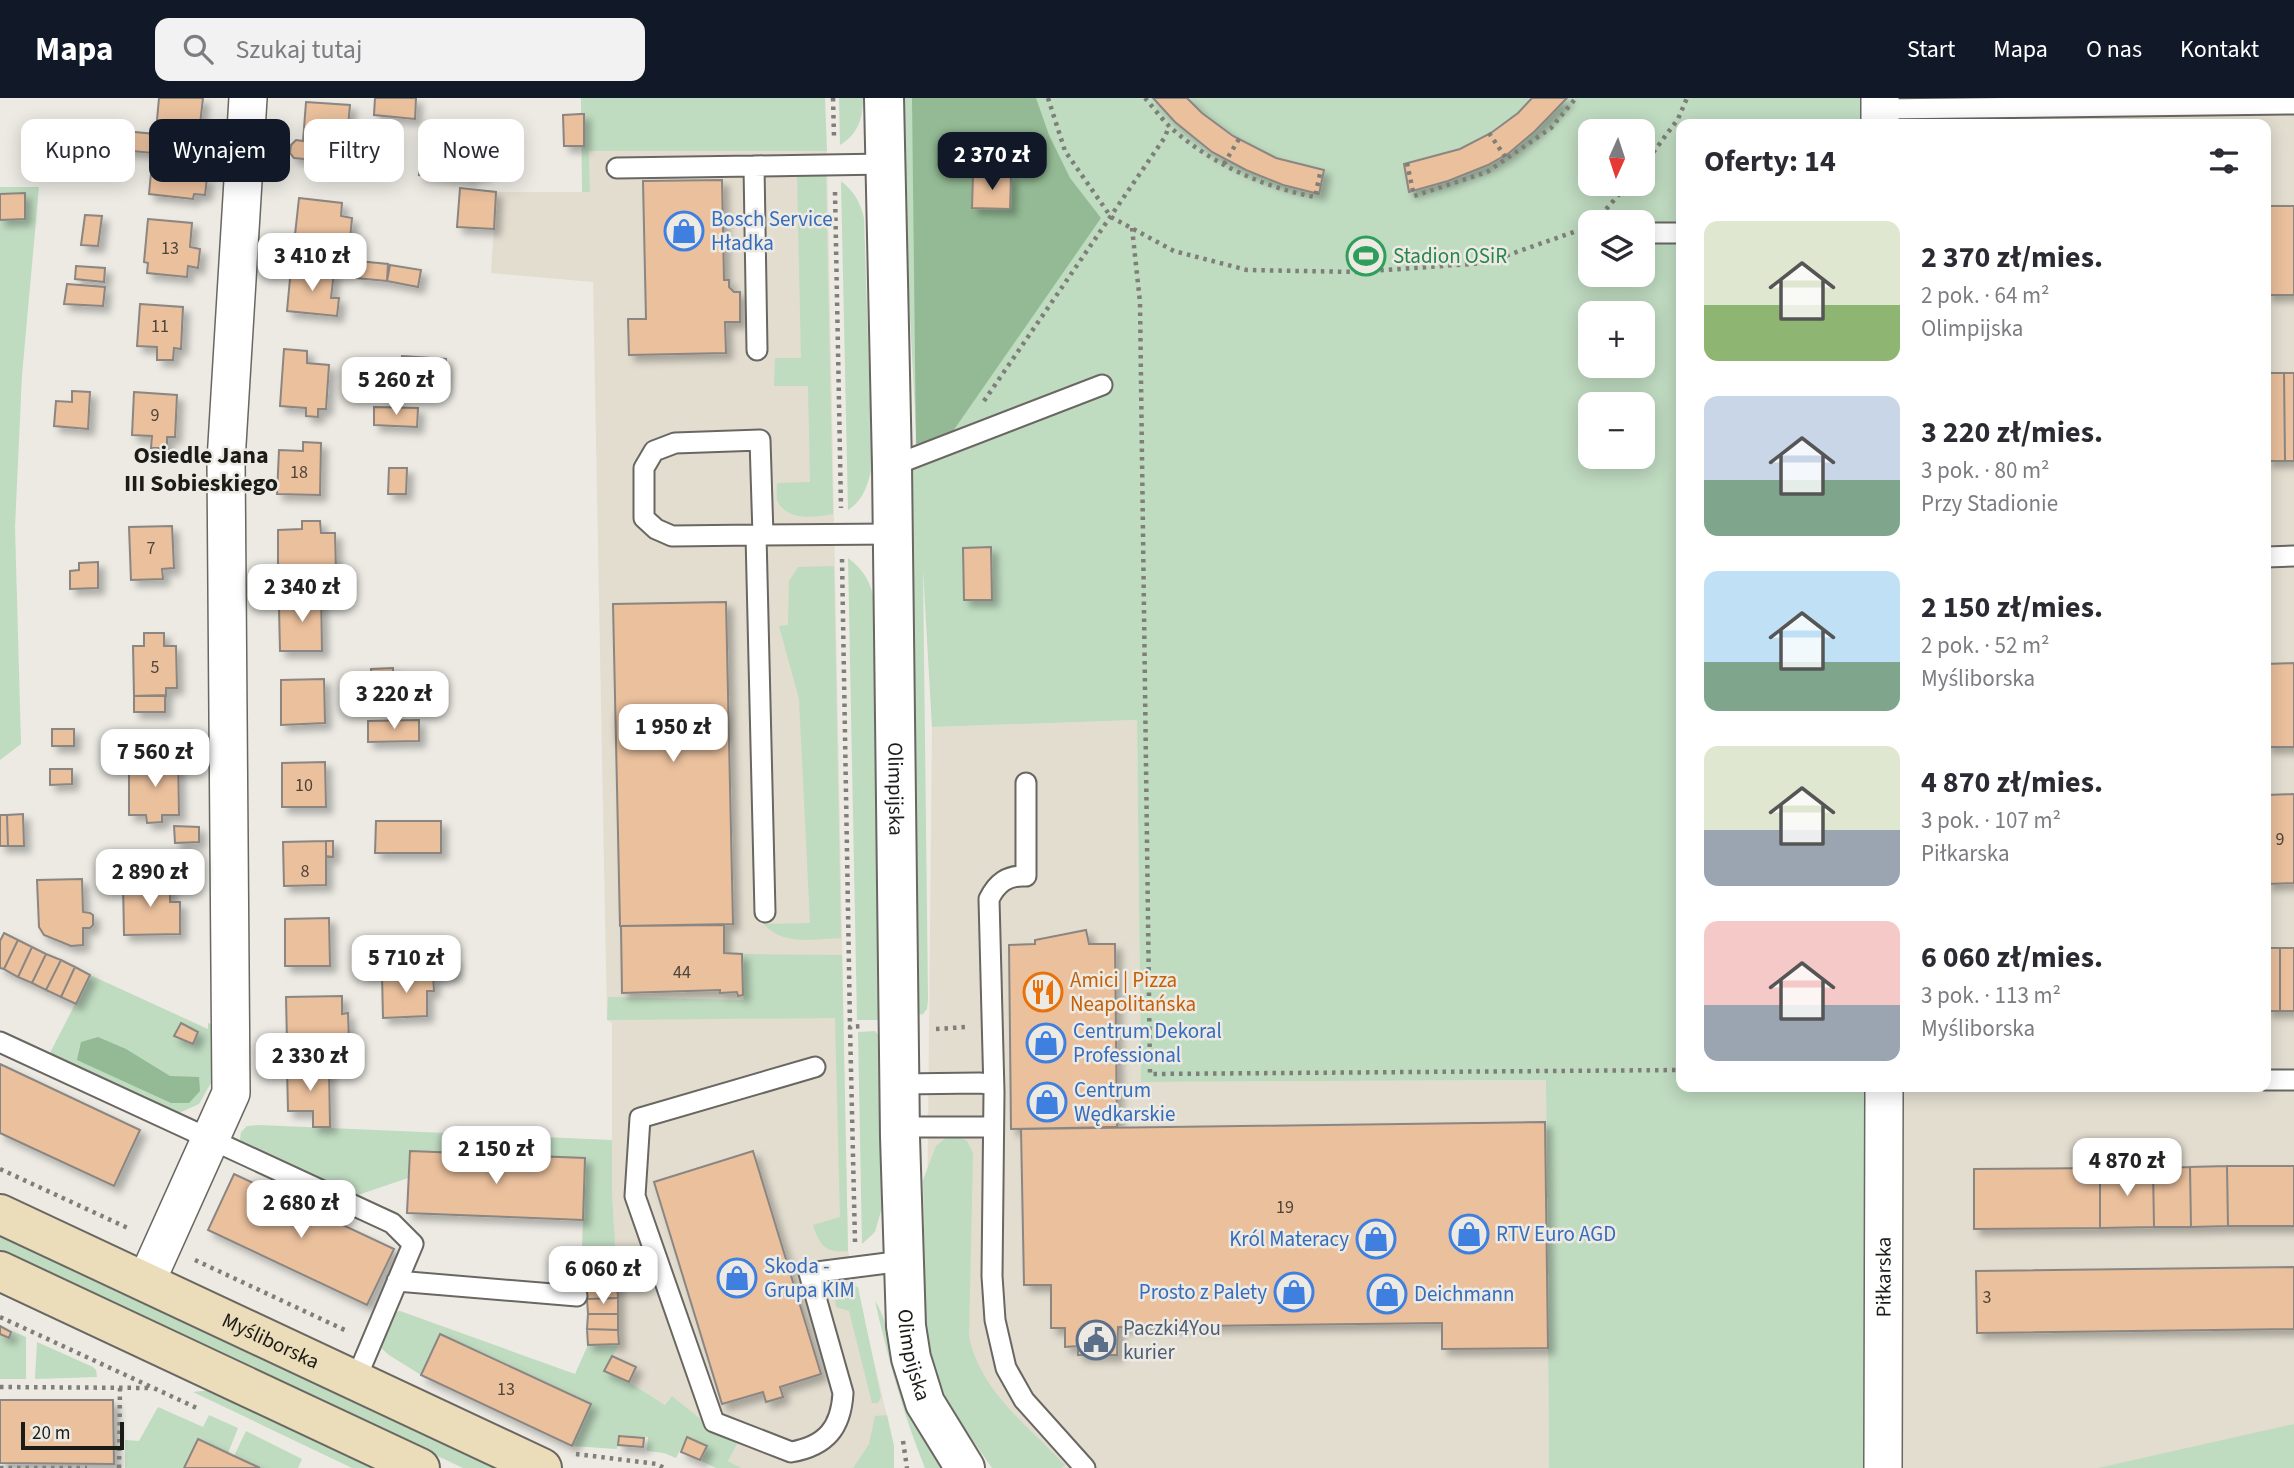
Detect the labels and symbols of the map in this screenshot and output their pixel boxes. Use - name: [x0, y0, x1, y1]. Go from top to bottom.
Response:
- north arrow: [1578, 119, 1656, 196]
- pin: 2 370 zł: [920, 132, 1064, 192]
- place label: Bosch Service Hładka: [711, 204, 833, 258]
- shop icon: Bosch Service Hładka: [663, 210, 705, 252]
- pin: 3 410 zł: [240, 234, 384, 293]
- sports icon: Stadion OSiR: [1345, 235, 1387, 277]
- house number: 13: [161, 236, 179, 261]
- place label: Stadion OSiR: [1393, 241, 1507, 271]
- house number: 11: [151, 314, 169, 339]
- pin: 5 260 zł: [324, 358, 468, 417]
- house number: 9: [151, 403, 160, 428]
- district label: Osiedle Jana III Sobieskiego: [124, 438, 278, 501]
- house number: 18: [290, 460, 308, 485]
- house number: 7: [147, 536, 156, 561]
- pin: 2 340 zł: [230, 564, 374, 624]
- house number: 5: [151, 655, 160, 680]
- pin: 3 220 zł: [322, 672, 466, 731]
- pin: 1 950 zł: [601, 704, 745, 764]
- pin: 7 560 zł: [83, 730, 227, 789]
- street label: Olimpijska: [880, 742, 911, 836]
- house number: 10: [295, 773, 313, 798]
- house number: 9: [2276, 827, 2285, 852]
- pin: 2 890 zł: [78, 850, 222, 909]
- house number: 8: [301, 859, 310, 884]
- pin: 5 710 zł: [334, 936, 478, 995]
- house number: 44: [673, 960, 691, 985]
- place label: Amici | Pizza Neapolitańska: [1070, 965, 1196, 1019]
- restaurant icon: Amici | Pizza Neapolitańska: [1022, 971, 1064, 1013]
- place label: Centrum Dekoral Professional: [1073, 1016, 1222, 1070]
- shop icon: Centrum Dekoral Professional: [1025, 1022, 1067, 1064]
- pin: 2 330 zł: [238, 1034, 382, 1093]
- place label: Centrum Wędkarskie: [1074, 1075, 1175, 1129]
- shop icon: Centrum Wędkarskie: [1026, 1081, 1068, 1123]
- pin: 2 150 zł: [424, 1126, 568, 1186]
- pin: 4 870 zł: [2055, 1138, 2199, 1198]
- pin: 2 680 zł: [229, 1180, 373, 1240]
- house number: 19: [1276, 1195, 1294, 1220]
- shop icon: RTV Euro AGD: [1448, 1213, 1490, 1255]
- shop icon: Król Materacy: [1355, 1218, 1397, 1260]
- place label: RTV Euro AGD: [1496, 1219, 1616, 1249]
- place label: Król Materacy: [1229, 1224, 1349, 1254]
- street label: Piłkarska: [1868, 1237, 1899, 1318]
- pin: 6 060 zł: [531, 1246, 675, 1306]
- place label: Skoda - Grupa KIM: [764, 1251, 855, 1305]
- shop icon: Skoda - Grupa KIM: [716, 1257, 758, 1299]
- shop icon: Prosto z Palety: [1273, 1271, 1315, 1313]
- shop icon: Deichmann: [1366, 1273, 1408, 1315]
- place label: Prosto z Palety: [1139, 1277, 1267, 1307]
- place label: Deichmann: [1414, 1279, 1514, 1309]
- house number: 3: [1983, 1285, 1992, 1310]
- street label: Myśliborska: [217, 1305, 324, 1377]
- street label: Olimpijska: [890, 1309, 938, 1405]
- place label: Paczki4You kurier: [1123, 1313, 1221, 1367]
- public building icon: Paczki4You kurier: [1075, 1319, 1117, 1361]
- house number: 13: [497, 1377, 515, 1402]
- scale bar: [21, 1419, 124, 1451]

